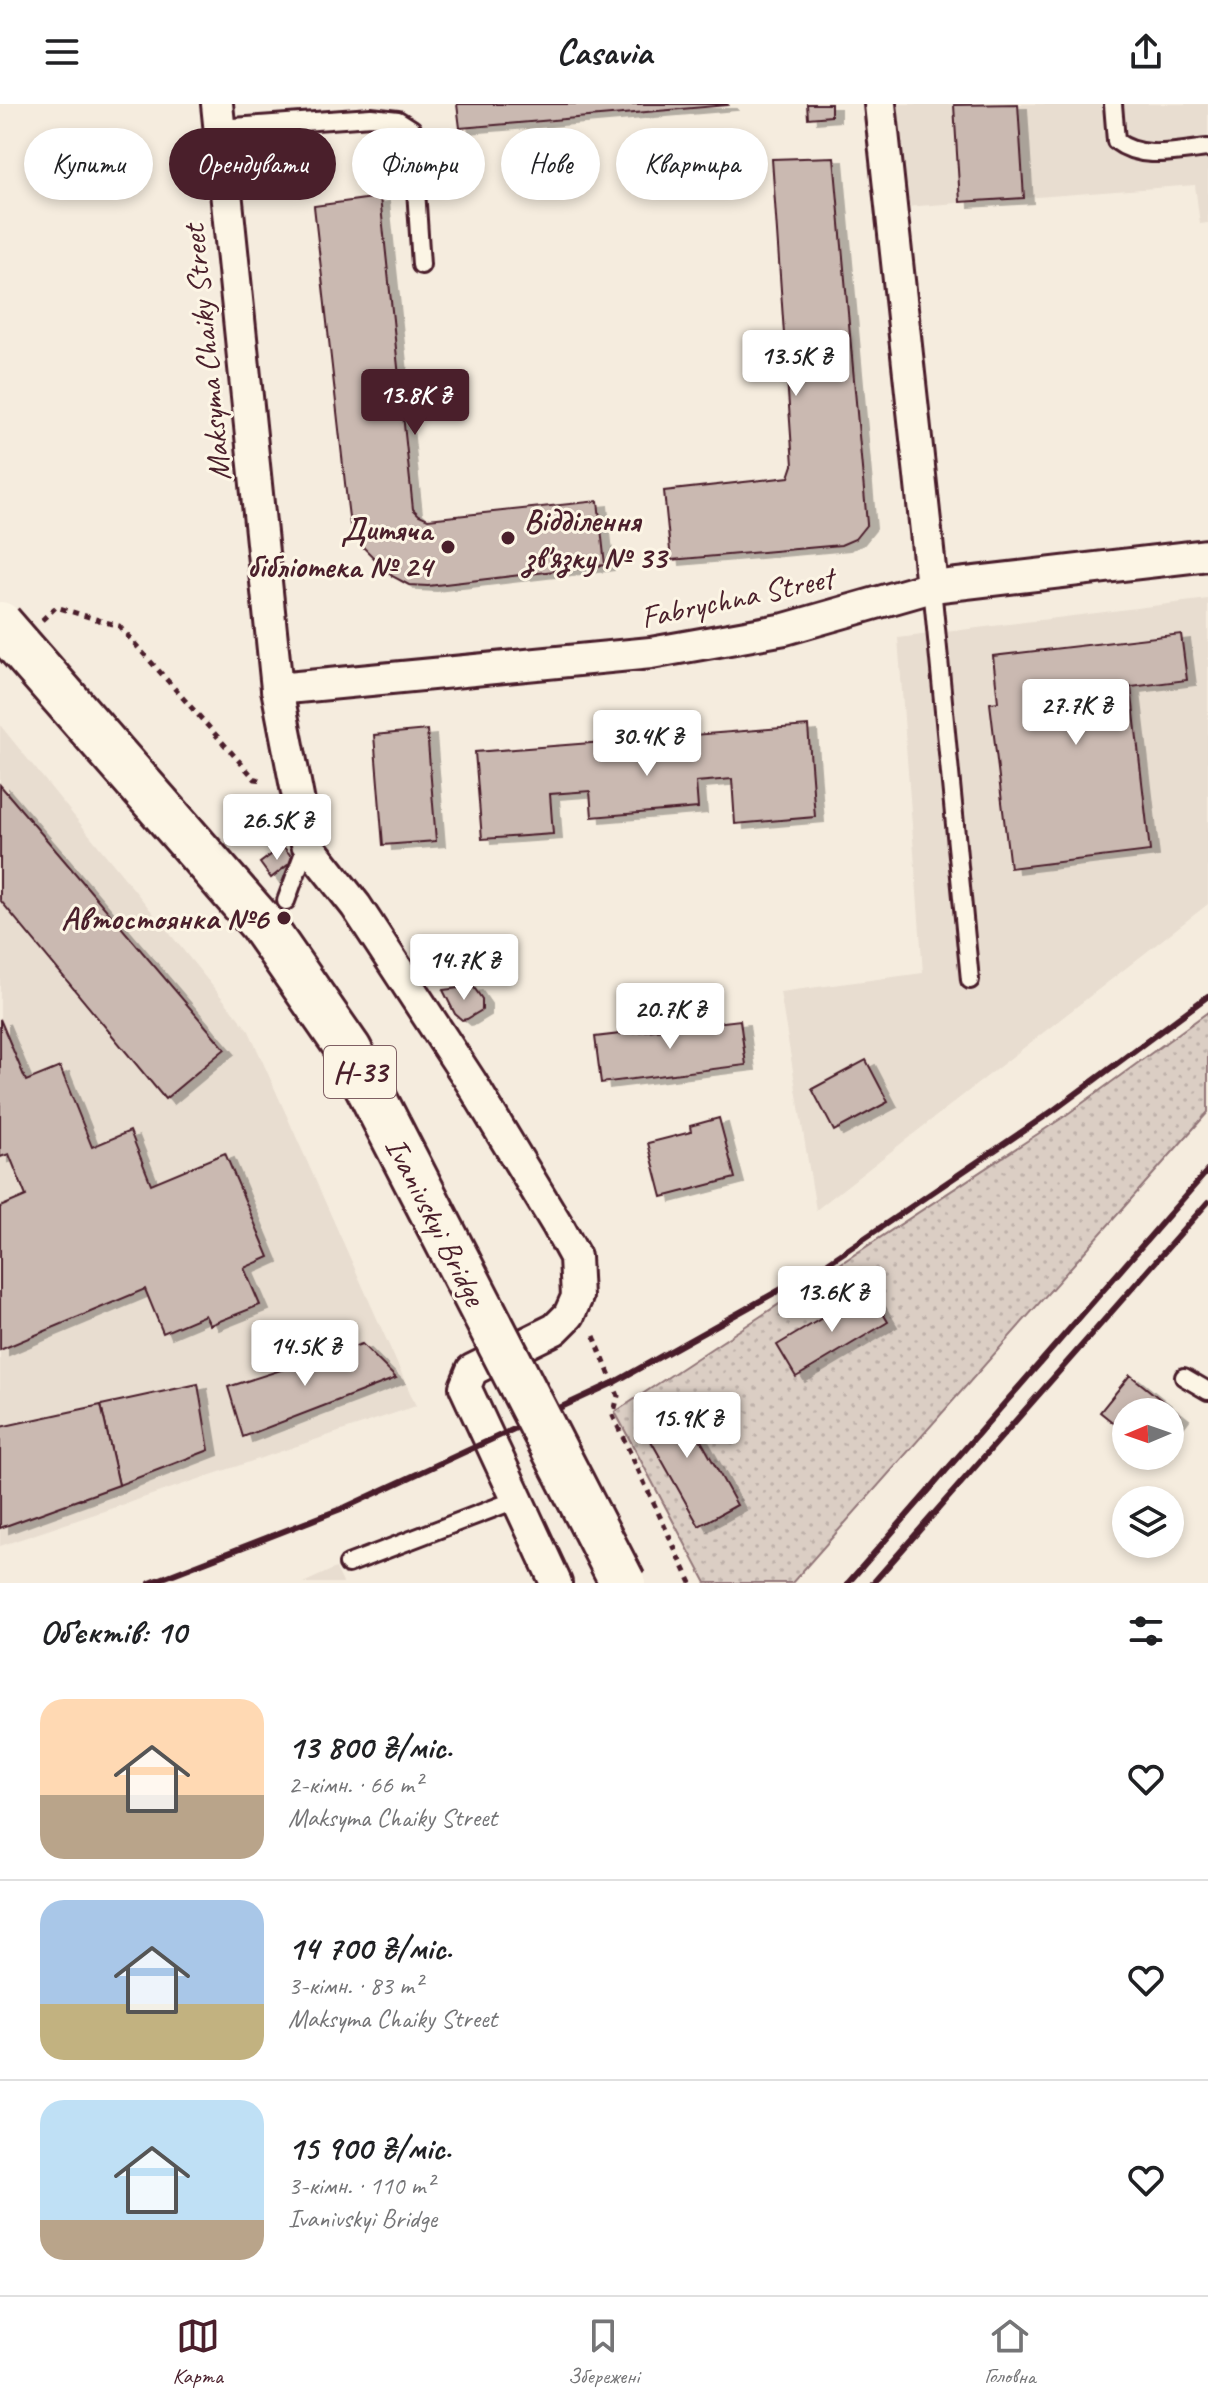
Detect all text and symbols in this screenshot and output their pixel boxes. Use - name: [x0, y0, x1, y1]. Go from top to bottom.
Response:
- text: Casavia: [556, 29, 652, 75]
- icon: menu: [40, 30, 84, 74]
- icon: share: [1124, 30, 1168, 74]
- chip: Купити: [24, 128, 153, 200]
- chip: Орендувати: [169, 128, 336, 200]
- chip: Фільтри: [352, 128, 485, 200]
- chip: Нове: [501, 128, 600, 200]
- chip: Квартира: [616, 128, 768, 200]
- street label: Maksyma Chaiky Street: [172, 220, 240, 483]
- pin: 13.5K ₴: [722, 330, 870, 398]
- text: 13.5K ₴: [760, 339, 832, 372]
- pin: 13.8K ₴: [341, 369, 489, 437]
- text: 13.8K ₴: [379, 378, 451, 411]
- place label: Відділення зв'язку № 33: [520, 500, 669, 579]
- place label: Дитяча бібліотека № 24: [247, 509, 436, 587]
- marker: Відділення зв'язку № 33: [499, 529, 517, 547]
- marker: Дитяча бібліотека № 24: [439, 538, 457, 556]
- street label: Fabrychna Street: [637, 556, 841, 638]
- pin: 27.7K ₴: [1002, 679, 1150, 747]
- text: 27.7K ₴: [1040, 688, 1112, 721]
- pin: 30.4K ₴: [573, 710, 721, 778]
- text: 30.4K ₴: [611, 719, 683, 752]
- pin: 26.5K ₴: [203, 794, 351, 862]
- text: 26.5K ₴: [241, 803, 313, 836]
- place label: Автостоянка №6: [61, 898, 270, 939]
- marker: Автостоянка №6: [275, 909, 293, 927]
- pin: 14.7K ₴: [390, 934, 538, 1002]
- text: 14.7K ₴: [428, 943, 500, 976]
- pin: 20.7K ₴: [596, 983, 744, 1051]
- text: 20.7K ₴: [634, 992, 706, 1025]
- road number: Н-33: [324, 1046, 396, 1098]
- street label: Ivanivskyi Bridge: [376, 1130, 497, 1314]
- pin: 13.6K ₴: [758, 1266, 906, 1334]
- text: 13.6K ₴: [796, 1275, 868, 1308]
- pin: 14.5K ₴: [231, 1320, 379, 1388]
- text: 14.5K ₴: [269, 1329, 341, 1362]
- pin: 15.9K ₴: [613, 1392, 761, 1460]
- north arrow: [1112, 1398, 1184, 1470]
- map controls: [1112, 1398, 1184, 1558]
- text: 15.9K ₴: [652, 1401, 722, 1434]
- button: layers: [1112, 1486, 1184, 1558]
- icon: filters: [1124, 1609, 1168, 1653]
- text: Об’єктів: 10: [40, 1610, 186, 1653]
- text: 13 800 ₴/міс.: [288, 1725, 452, 1768]
- icon: home: [104, 1731, 200, 1827]
- icon: heart: [1124, 1757, 1168, 1801]
- text: 2-кімн. · 66 m²: [288, 1768, 422, 1801]
- text: Maksyma Chaiky Street: [288, 1801, 497, 1834]
- text: 14 700 ₴/міс.: [288, 1926, 452, 1969]
- icon: home: [104, 1932, 200, 2028]
- icon: heart: [1124, 1958, 1168, 2002]
- text: 3-кімн. · 83 m²: [288, 1969, 422, 2002]
- text: Maksyma Chaiky Street: [288, 2002, 497, 2035]
- text: 15 900 ₴/міс.: [288, 2126, 451, 2169]
- icon: home: [104, 2132, 200, 2228]
- icon: heart: [1124, 2158, 1168, 2202]
- text: 3-кімн. · 110 m²: [288, 2169, 434, 2202]
- text: Ivanivskyi Bridge: [288, 2202, 437, 2235]
- tab: Карта: [172, 2314, 223, 2390]
- tab: Збережені: [568, 2314, 639, 2390]
- tab: Головна: [984, 2314, 1036, 2390]

